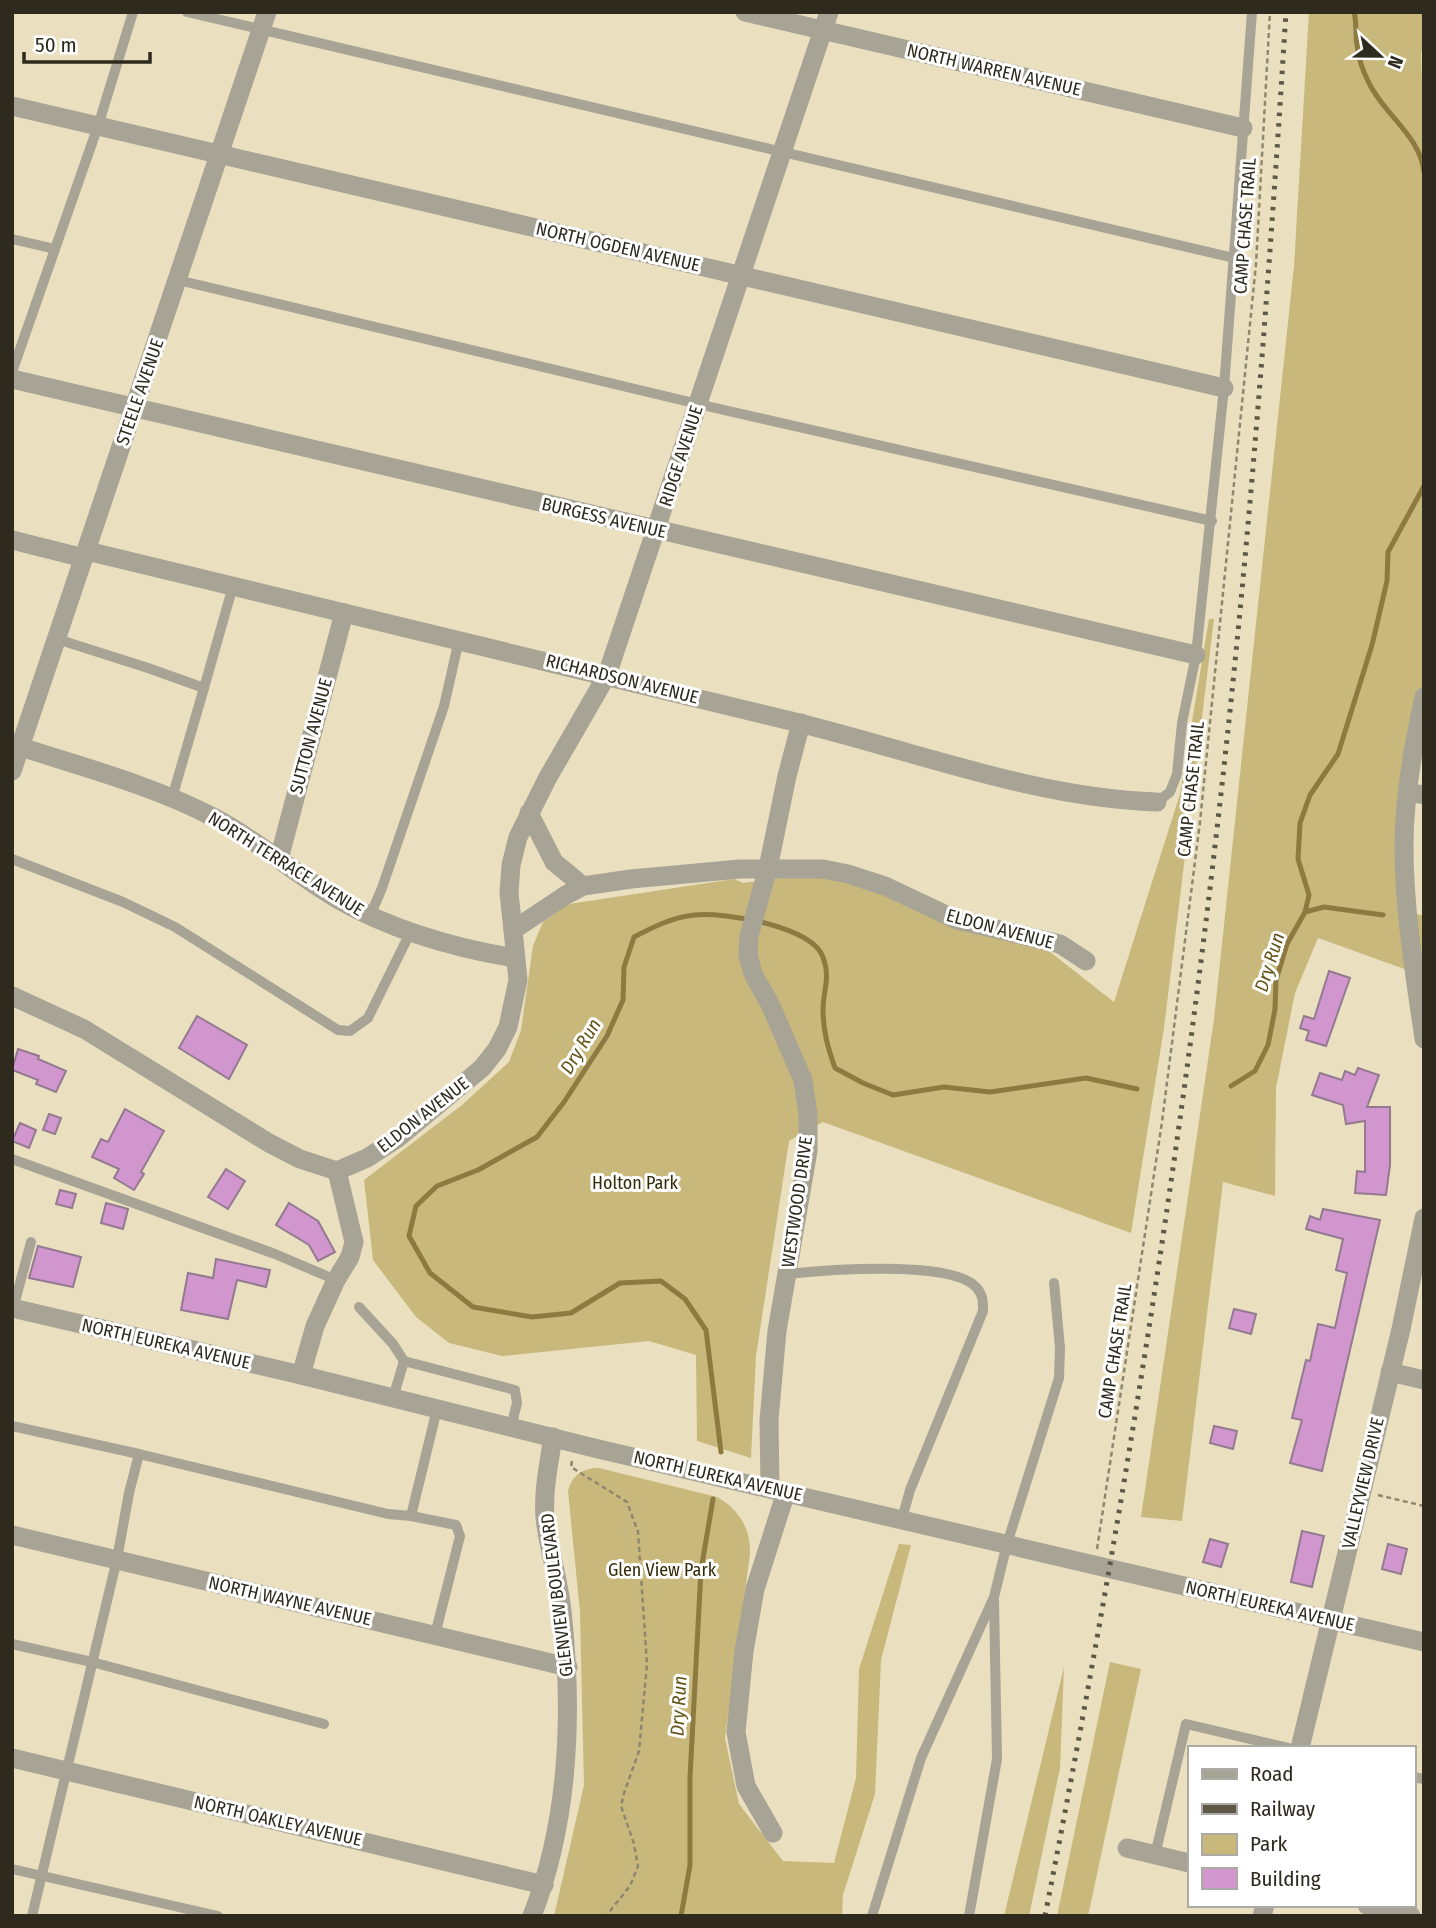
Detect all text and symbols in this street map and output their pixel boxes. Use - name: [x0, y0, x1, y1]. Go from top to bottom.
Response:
- scale bar: [24, 21, 150, 65]
- north arrow: [1345, 21, 1415, 91]
- text: 50 m: [35, 32, 77, 58]
- street label: NORTH WARREN AVENUE: [905, 39, 1083, 101]
- text: N: [1383, 53, 1408, 72]
- street label: CAMP CHASE TRAIL: [1229, 157, 1261, 295]
- street label: NORTH OGDEN AVENUE: [534, 217, 702, 277]
- street label: STEELE AVENUE: [112, 336, 168, 448]
- street label: RIDGE AVENUE: [654, 403, 708, 509]
- street label: BURGESS AVENUE: [540, 493, 668, 543]
- street label: RICHARDSON AVENUE: [543, 649, 701, 709]
- street label: SUTTON AVENUE: [285, 676, 337, 796]
- street label: CAMP CHASE TRAIL: [1173, 720, 1209, 858]
- street label: NORTH TERRACE AVENUE: [204, 807, 368, 921]
- street label: ELDON AVENUE: [944, 904, 1056, 954]
- water label: Dry Run: [1250, 930, 1289, 994]
- water label: Dry Run: [555, 1014, 606, 1078]
- street label: ELDON AVENUE: [373, 1072, 473, 1158]
- street label: WESTWOOD DRIVE: [777, 1135, 817, 1269]
- park label: Holton Park: [592, 1172, 679, 1194]
- street label: CAMP CHASE TRAIL: [1093, 1282, 1137, 1420]
- street label: NORTH EUREKA AVENUE: [80, 1314, 252, 1374]
- street label: VALLEYVIEW DRIVE: [1337, 1415, 1389, 1551]
- street label: NORTH EUREKA AVENUE: [632, 1446, 804, 1506]
- street label: GLENVIEW BOULEVARD: [536, 1512, 578, 1678]
- park label: Glen View Park: [608, 1559, 717, 1581]
- street label: NORTH WAYNE AVENUE: [206, 1572, 374, 1630]
- street label: NORTH EUREKA AVENUE: [1184, 1576, 1356, 1636]
- water label: Dry Run: [665, 1675, 692, 1737]
- legend: [1188, 1746, 1415, 1907]
- text: Road: [1250, 1761, 1294, 1787]
- street label: NORTH OAKLEY AVENUE: [192, 1791, 364, 1851]
- text: Railway: [1250, 1796, 1316, 1822]
- text: Park: [1250, 1831, 1288, 1857]
- text: Building: [1250, 1866, 1321, 1892]

